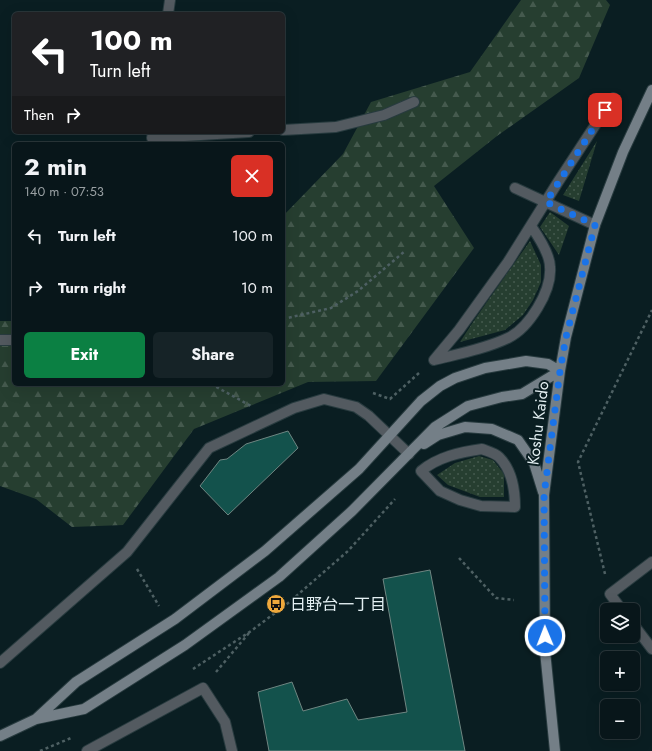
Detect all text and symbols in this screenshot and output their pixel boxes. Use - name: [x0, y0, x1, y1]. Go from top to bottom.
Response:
- text: 100 m: [90, 20, 173, 61]
- icon: left: [24, 28, 76, 80]
- text: Turn left: [90, 58, 150, 84]
- pin: [588, 93, 622, 127]
- icon: arrive: [594, 99, 616, 121]
- text: Then: [24, 104, 54, 126]
- icon: right: [62, 104, 84, 126]
- text: 2 min: [24, 149, 87, 184]
- button: close: [231, 155, 273, 197]
- text: 140 m · 07:53: [24, 182, 104, 201]
- icon: left: [24, 225, 46, 247]
- text: Turn left: [58, 225, 116, 247]
- text: 100 m: [232, 225, 273, 247]
- icon: right: [24, 277, 46, 299]
- text: Turn right: [58, 277, 126, 299]
- text: 10 m: [241, 277, 273, 299]
- button: Exit: [24, 332, 145, 378]
- button: Share: [153, 332, 273, 378]
- street label: Koshu Kaido: [521, 380, 555, 466]
- bus stop icon: 日野台一丁目: [265, 593, 287, 615]
- place label: 日野台一丁目: [290, 593, 386, 616]
- map controls: [600, 603, 640, 739]
- button: layers: [600, 603, 640, 643]
- position arrow: [524, 615, 566, 657]
- button: +: [600, 651, 640, 691]
- button: −: [600, 699, 640, 739]

